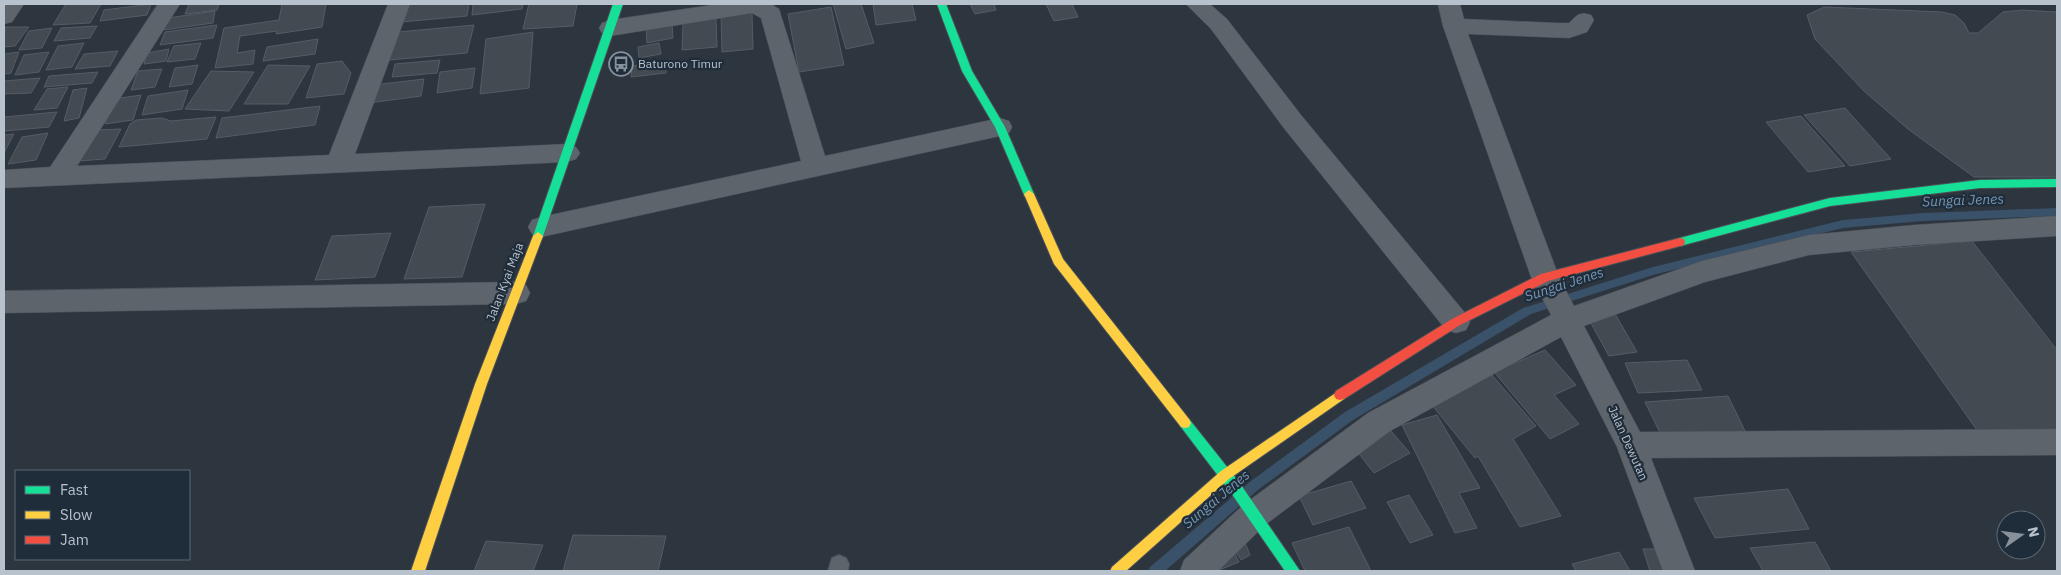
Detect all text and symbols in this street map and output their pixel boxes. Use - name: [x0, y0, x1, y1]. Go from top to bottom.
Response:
- bus stop icon: Baturono Timur: [608, 51, 634, 77]
- place label: Baturono Timur: [638, 56, 723, 71]
- water label: Sungai Jenes: [1922, 190, 2005, 210]
- street label: Jalan Kyai Maja: [483, 240, 527, 323]
- water label: Sungai Jenes: [1522, 263, 1606, 305]
- street label: Jalan Dewutan: [1605, 403, 1652, 482]
- water label: Sungai Jenes: [1179, 466, 1253, 532]
- legend: [15, 470, 190, 560]
- text: Fast: [60, 480, 88, 499]
- text: Slow: [60, 505, 93, 524]
- north arrow: [1996, 510, 2046, 560]
- text: N: [2024, 525, 2044, 539]
- text: Jam: [60, 530, 89, 549]

